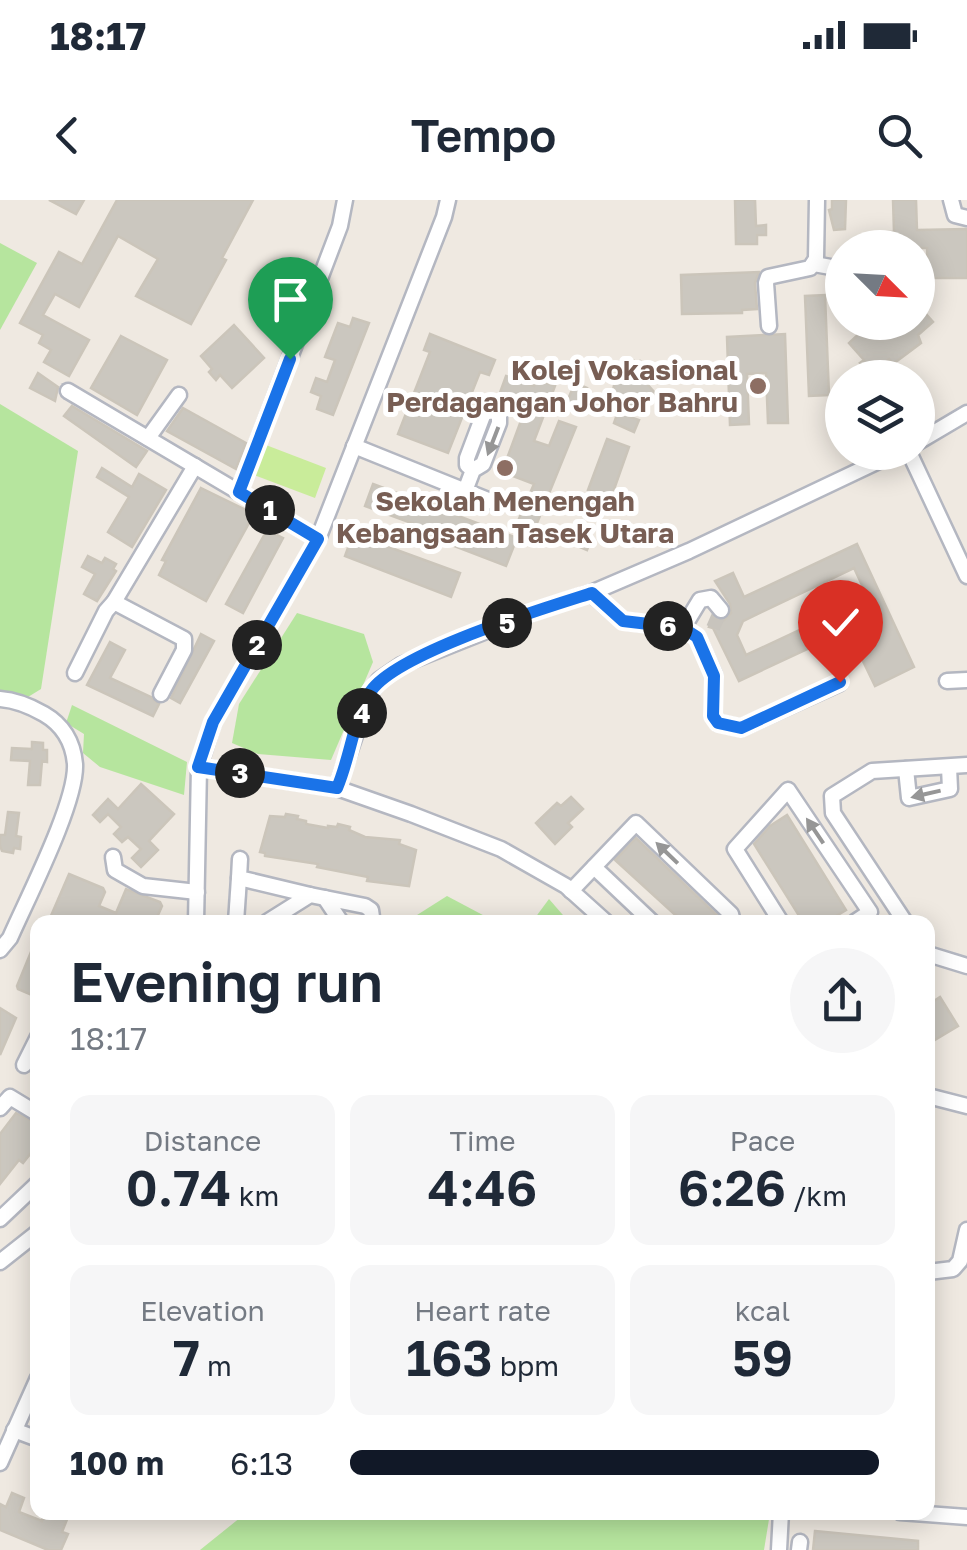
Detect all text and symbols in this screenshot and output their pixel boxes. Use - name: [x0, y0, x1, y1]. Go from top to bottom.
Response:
- text: 18:17: [50, 13, 146, 58]
- icon: back: [40, 108, 95, 163]
- text: Tempo: [411, 108, 556, 162]
- icon: search: [872, 108, 927, 163]
- north arrow: [825, 230, 935, 340]
- map controls: [825, 230, 935, 470]
- pin: [248, 257, 333, 360]
- icon: arrive: [263, 272, 318, 327]
- place label: Kolej Vokasional Perdagangan Johor Bahru: [386, 353, 738, 418]
- button: layers: [825, 360, 935, 470]
- marker: Kolej Vokasional Perdagangan Johor Bahru: [747, 375, 769, 397]
- one-way arrow: [484, 426, 500, 456]
- marker: Sekolah Menengah Kebangsaan Tasek Utara: [494, 457, 516, 479]
- place label: Sekolah Menengah Kebangsaan Tasek Utara: [336, 484, 674, 549]
- pin: 1: [245, 485, 295, 535]
- text: 1: [263, 493, 277, 526]
- pin: [798, 580, 883, 683]
- icon: check: [813, 595, 868, 650]
- pin: 5: [482, 598, 532, 648]
- pin: 6: [643, 601, 693, 651]
- text: 5: [498, 606, 516, 639]
- text: 6: [659, 609, 677, 642]
- pin: 2: [232, 620, 282, 670]
- text: 2: [248, 628, 266, 661]
- pin: 4: [337, 688, 387, 738]
- text: 4: [353, 696, 371, 729]
- pin: 3: [215, 748, 265, 798]
- text: 3: [231, 756, 249, 789]
- one-way arrow: [910, 787, 941, 802]
- one-way arrow: [807, 817, 825, 844]
- one-way arrow: [656, 841, 680, 865]
- text: Evening run: [70, 948, 383, 1014]
- button: share: [790, 948, 895, 1053]
- text: 18:17: [70, 1019, 147, 1057]
- text: Distance: [144, 1124, 261, 1157]
- text: Time: [450, 1124, 515, 1157]
- text: Pace: [730, 1124, 795, 1157]
- text: 0.74: [126, 1157, 232, 1217]
- text: 4:46: [428, 1157, 537, 1217]
- text: 6:26: [678, 1157, 786, 1217]
- text: km: [232, 1179, 279, 1212]
- text: /km: [786, 1179, 847, 1212]
- text: Elevation: [140, 1294, 265, 1327]
- text: Heart rate: [414, 1294, 551, 1327]
- text: kcal: [735, 1294, 790, 1327]
- text: 7: [173, 1327, 200, 1387]
- text: 163: [406, 1327, 493, 1387]
- text: 59: [732, 1327, 793, 1387]
- text: m: [200, 1349, 232, 1382]
- text: bpm: [493, 1349, 559, 1382]
- text: 100 m: [70, 1444, 164, 1482]
- text: 6:13: [230, 1444, 293, 1482]

